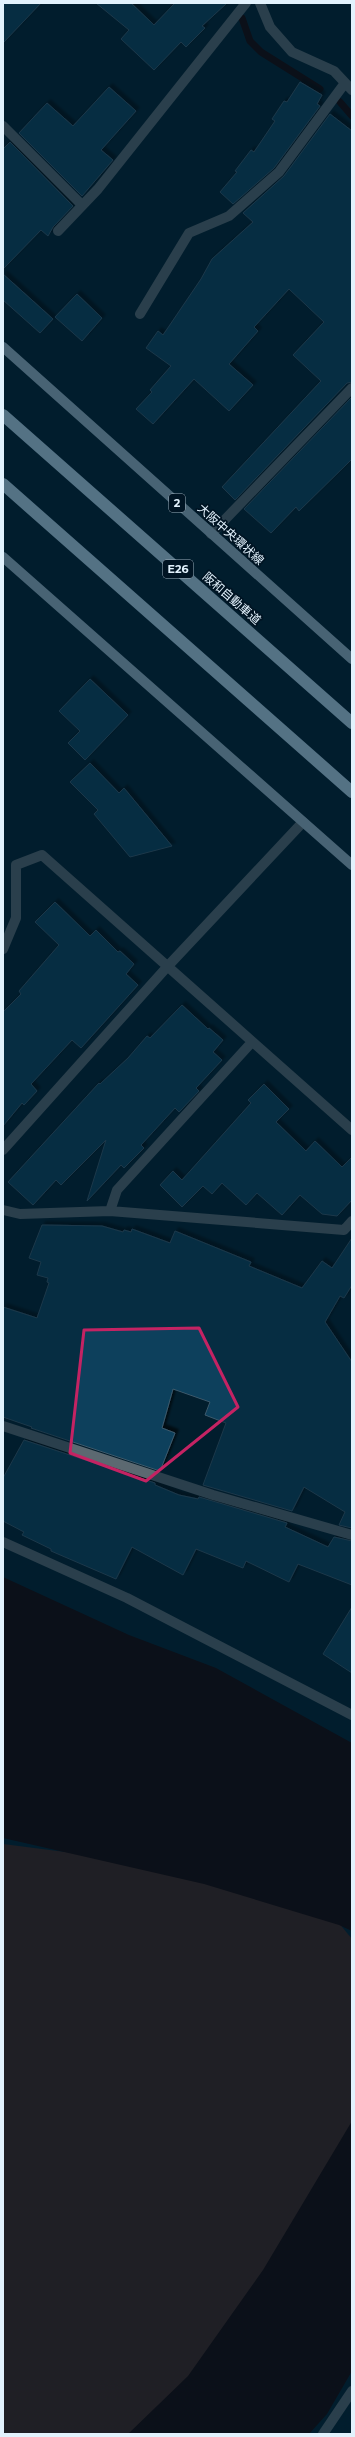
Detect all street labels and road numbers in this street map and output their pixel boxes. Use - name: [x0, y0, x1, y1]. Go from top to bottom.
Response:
- road number: 2: [169, 494, 185, 512]
- street label: 大阪中央環状線: [195, 500, 267, 568]
- road number: E26: [163, 560, 193, 578]
- street label: 阪和自動車道: [200, 569, 264, 627]

